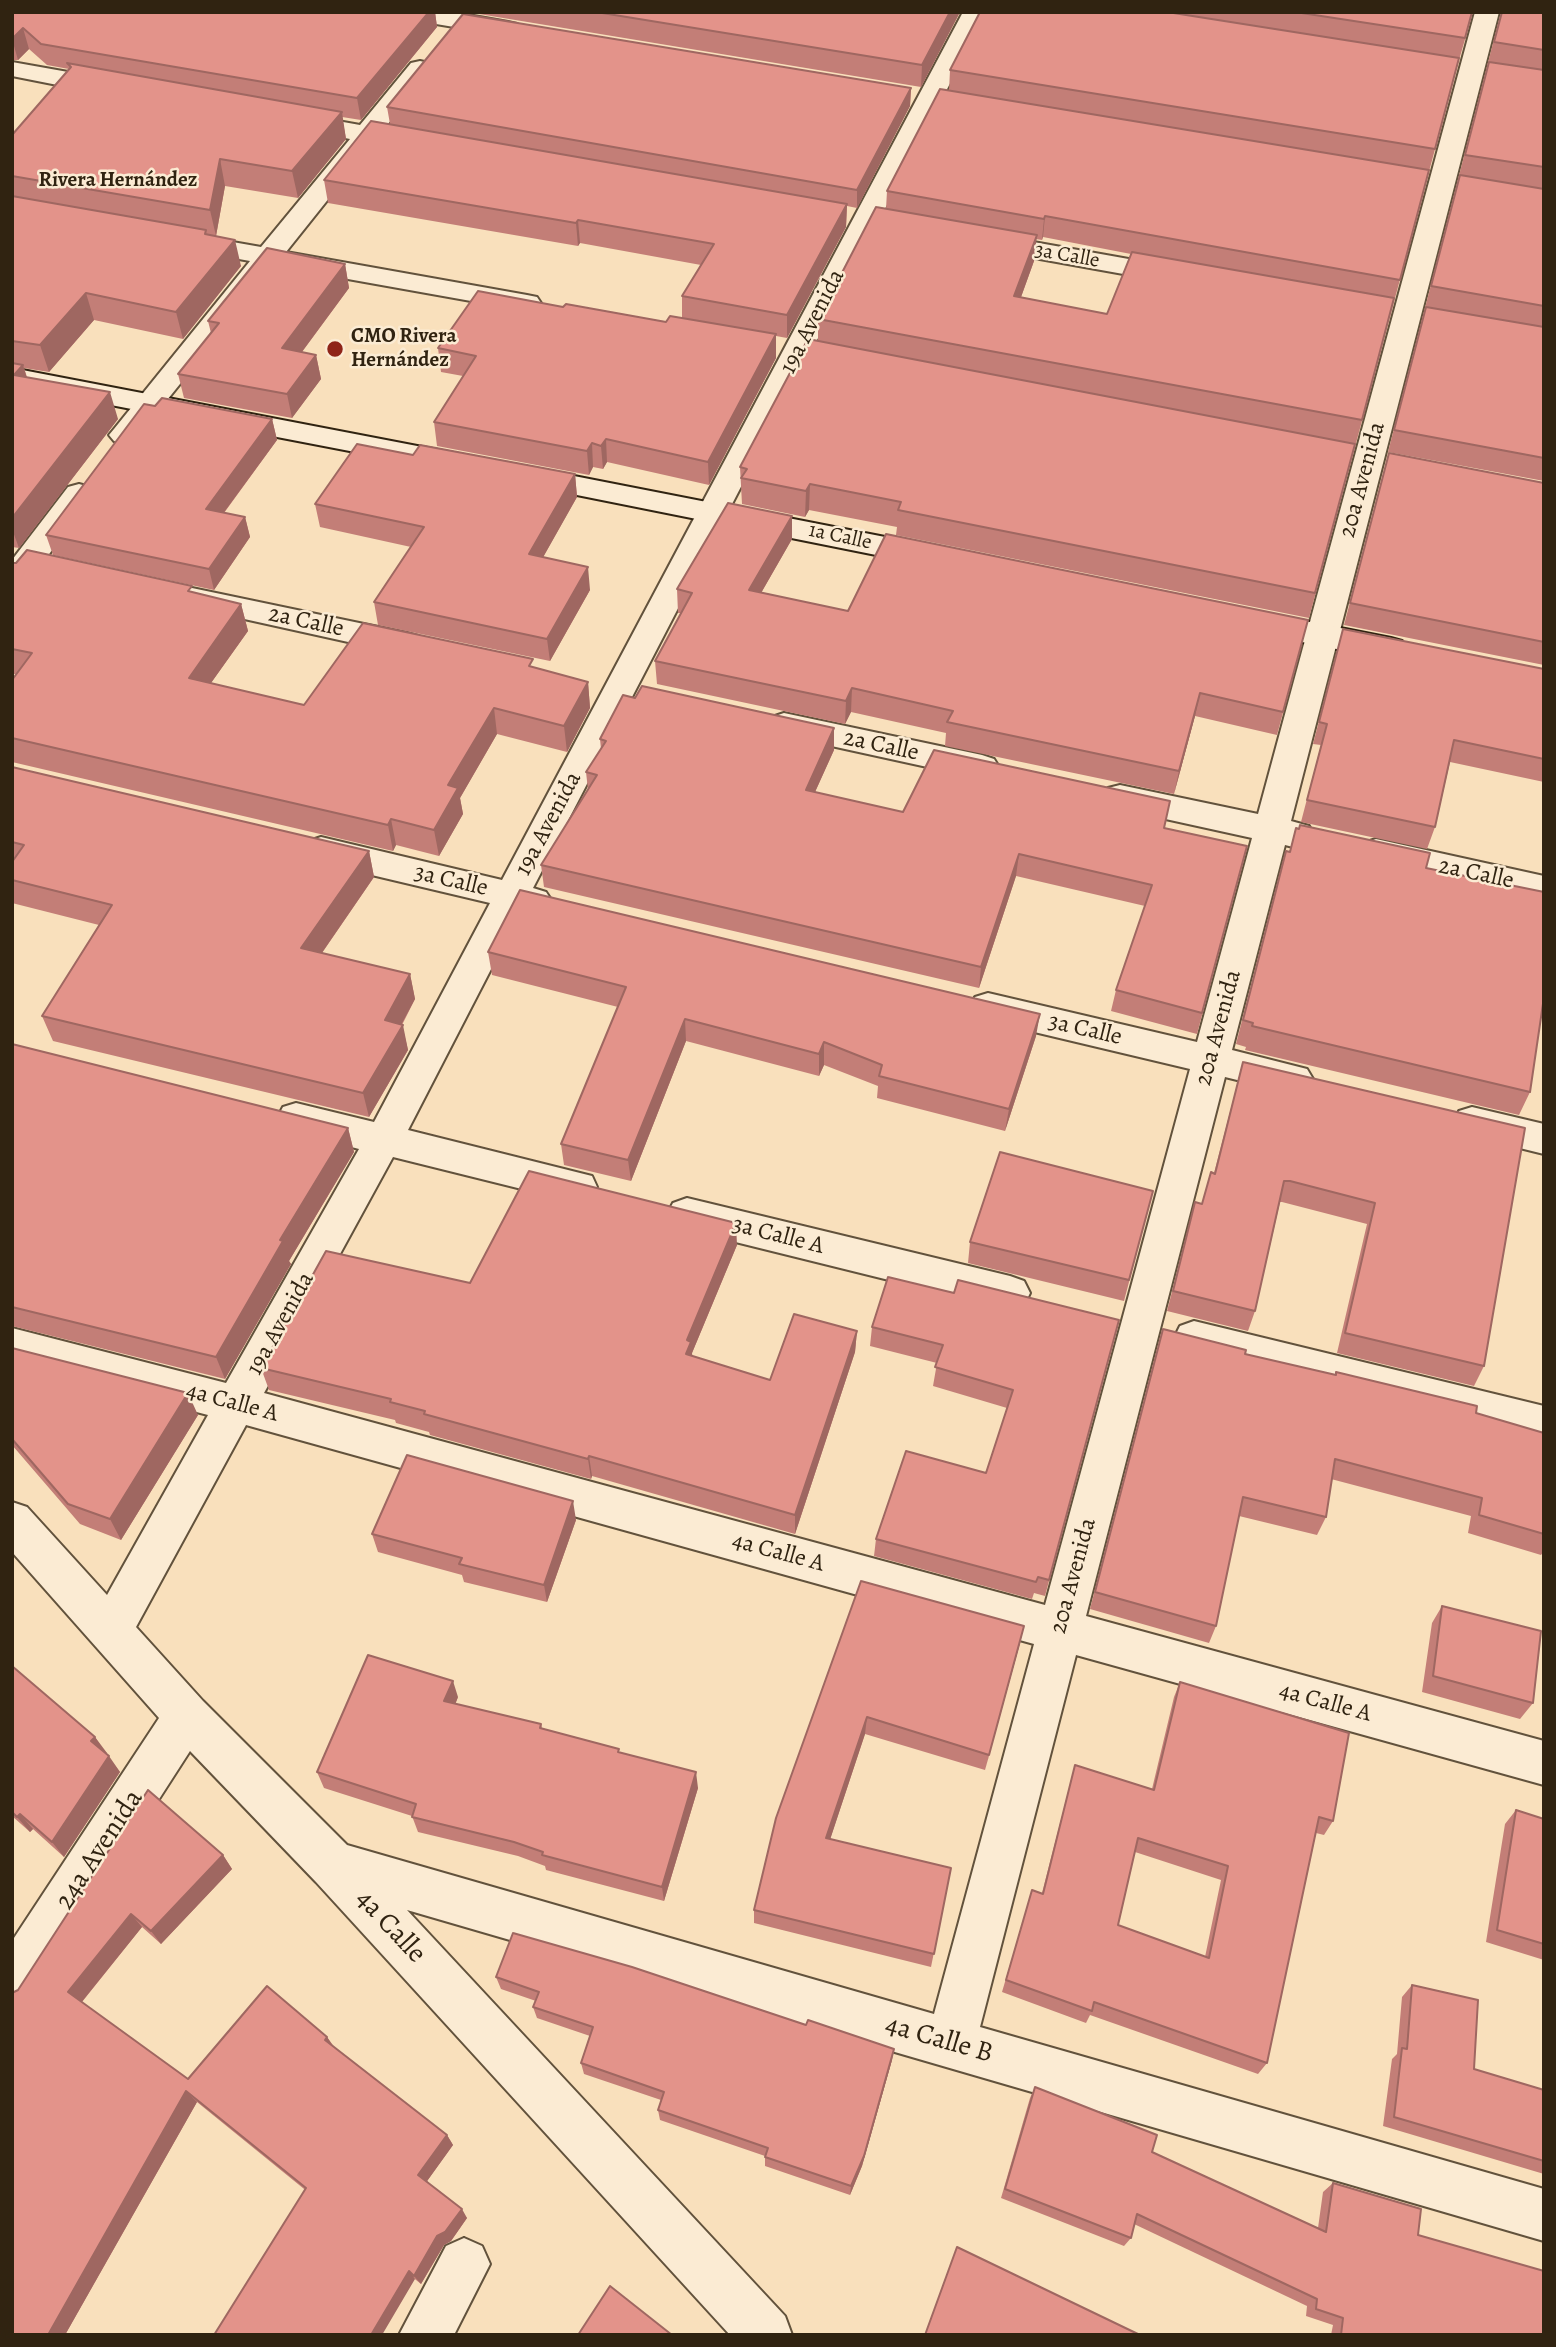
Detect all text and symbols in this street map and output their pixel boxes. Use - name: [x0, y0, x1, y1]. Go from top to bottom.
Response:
- district label: Rivera Hernández: [39, 168, 197, 194]
- street label: 3a Calle: [1033, 238, 1101, 274]
- street label: 19a Avenida: [774, 265, 852, 379]
- place label: CMO Rivera Hernández: [351, 324, 457, 374]
- marker: CMO Rivera Hernández: [325, 339, 345, 359]
- street label: 20a Avenida: [1334, 419, 1392, 541]
- street label: 1a Calle: [806, 518, 874, 556]
- street label: 2a Calle: [266, 600, 346, 644]
- street label: 2a Calle: [841, 724, 921, 768]
- street label: 19a Avenida: [510, 767, 588, 881]
- street label: 2a Calle: [1436, 852, 1516, 896]
- street label: 3a Calle: [411, 859, 491, 903]
- street label: 20a Avenida: [1190, 967, 1248, 1089]
- street label: 3a Calle: [1045, 1008, 1125, 1052]
- street label: 3a Calle A: [729, 1211, 827, 1261]
- street label: 19a Avenida: [241, 1267, 321, 1381]
- street label: 4a Calle A: [183, 1377, 281, 1429]
- street label: 20a Avenida: [1045, 1515, 1103, 1637]
- street label: 4a Calle A: [729, 1527, 827, 1579]
- street label: 4a Calle A: [1276, 1677, 1374, 1729]
- street label: 24a Avenida: [49, 1784, 151, 1916]
- street label: 4a Calle: [348, 1883, 432, 1971]
- street label: 4a Calle B: [881, 2009, 997, 2071]

